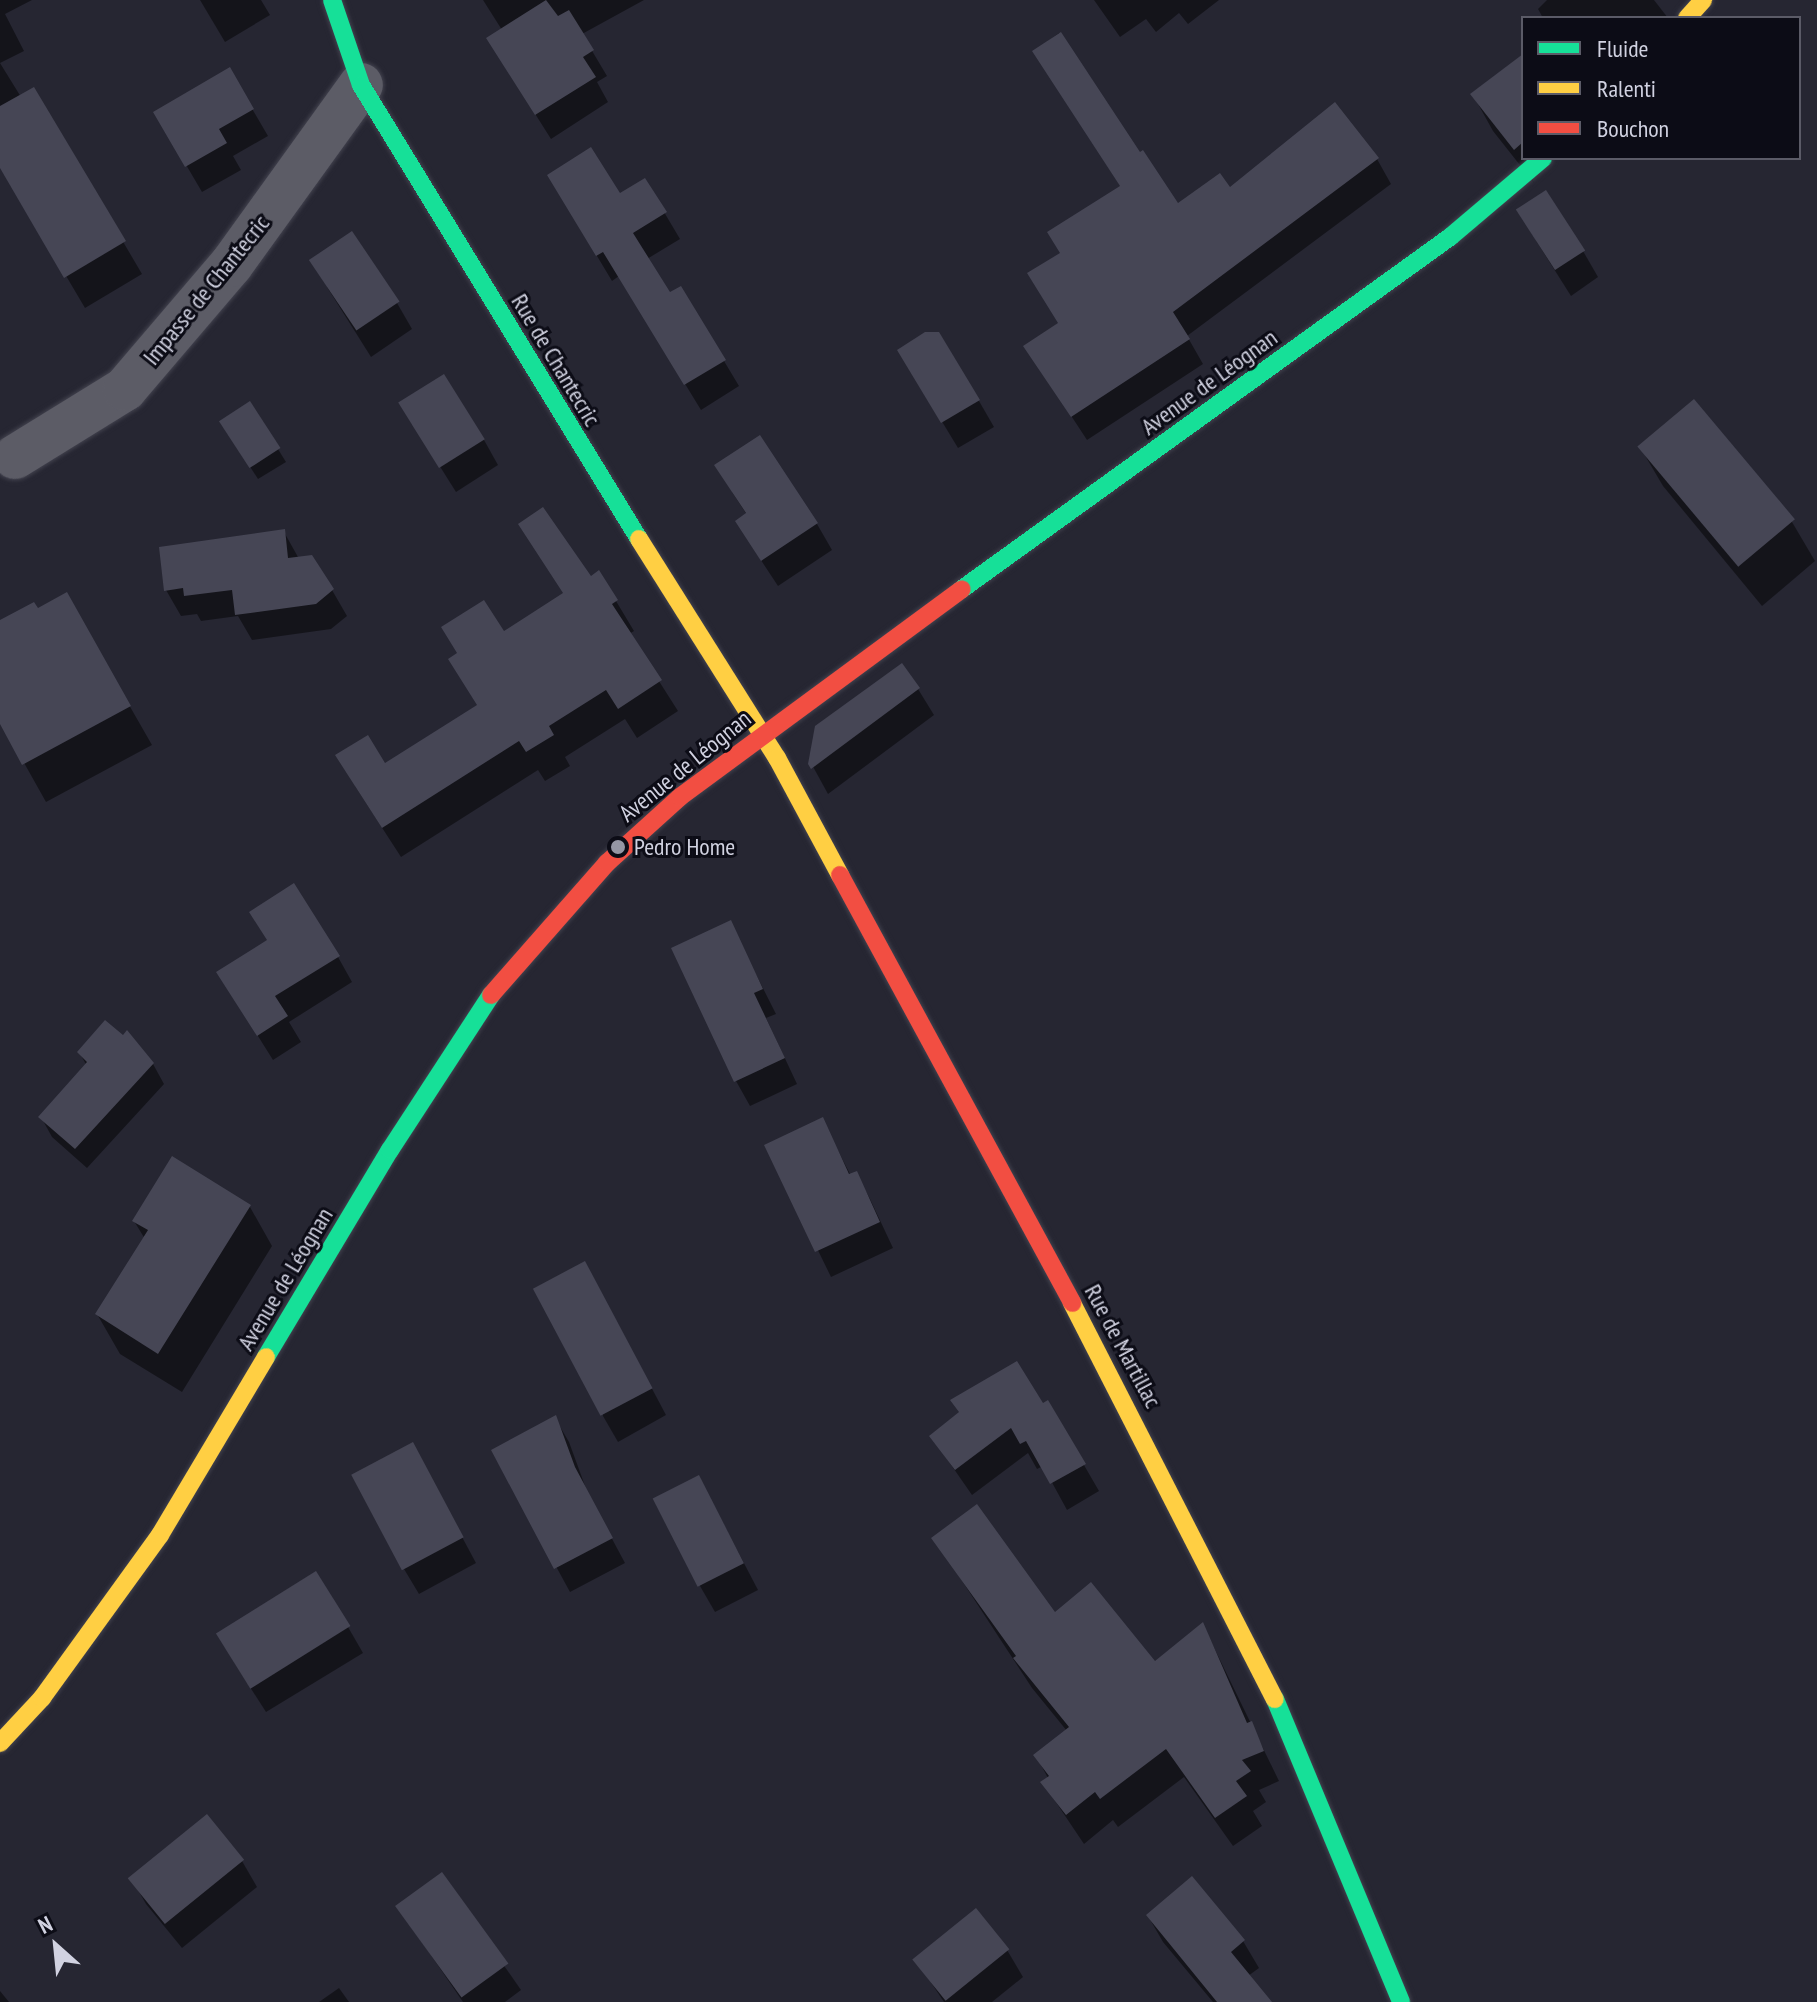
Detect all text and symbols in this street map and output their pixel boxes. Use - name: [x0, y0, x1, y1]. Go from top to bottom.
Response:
- legend: [1521, 16, 1801, 160]
- text: Fluide: [1597, 33, 1648, 64]
- text: Ralenti: [1597, 73, 1656, 104]
- text: Bouchon: [1597, 113, 1669, 144]
- street label: Impasse de Chantecric: [137, 209, 275, 371]
- street label: Rue de Chantecric: [505, 289, 607, 431]
- street label: Avenue de Léognan: [1135, 323, 1283, 441]
- street label: Avenue de Léognan: [613, 704, 757, 828]
- place label: Pedro Home: [634, 833, 735, 861]
- marker: Pedro Home: [609, 838, 627, 856]
- street label: Avenue de Léognan: [231, 1202, 339, 1356]
- street label: Rue de Martillac: [1078, 1279, 1168, 1413]
- north arrow: [16, 1906, 96, 1986]
- text: N: [33, 1909, 57, 1940]

